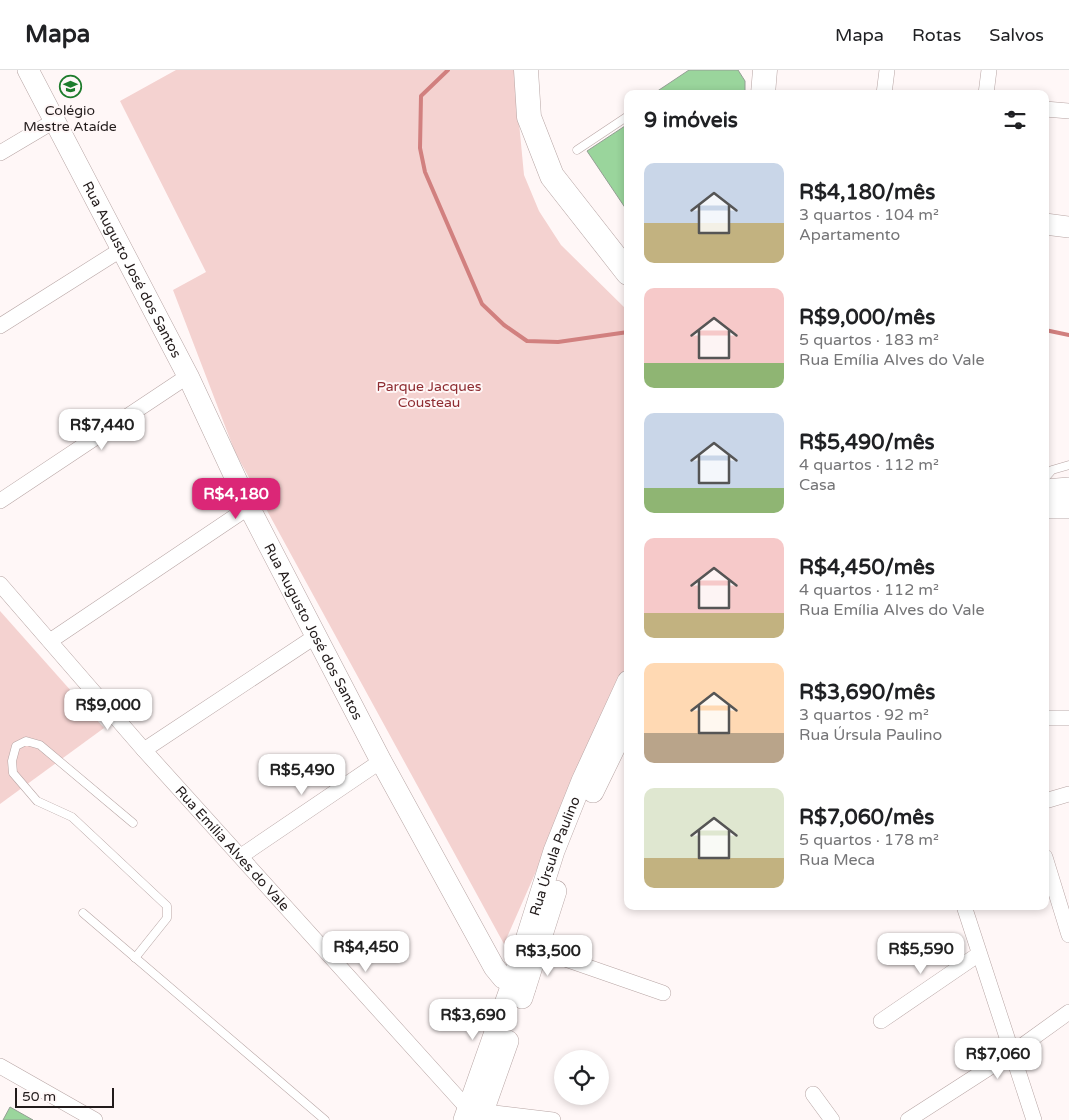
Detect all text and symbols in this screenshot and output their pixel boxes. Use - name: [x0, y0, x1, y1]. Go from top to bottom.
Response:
- text: Mapa: [25, 20, 90, 49]
- text: Mapa: [835, 24, 884, 46]
- text: Rotas: [912, 24, 961, 46]
- text: Salvos: [989, 24, 1044, 46]
- school or university icon: Colégio Mestre Ataíde: [58, 75, 82, 99]
- place label: Colégio Mestre Ataíde: [23, 102, 117, 135]
- icon: filters: [1001, 106, 1029, 134]
- text: 9 imóveis: [644, 108, 738, 133]
- street label: Rua Augusto José dos Santos: [79, 178, 185, 361]
- text: R$4,180/mês: [799, 180, 935, 205]
- icon: home: [684, 183, 744, 243]
- text: 3 quartos · 104 m²: [799, 205, 939, 225]
- text: Apartamento: [799, 225, 900, 245]
- text: R$9,000/mês: [799, 305, 935, 330]
- icon: home: [684, 308, 744, 368]
- text: 5 quartos · 183 m²: [799, 330, 939, 350]
- text: Rua Emília Alves do Vale: [799, 350, 985, 370]
- park label: Parque Jacques Cousteau: [377, 378, 482, 411]
- pin: R$7,440: [56, 408, 148, 451]
- text: R$7,440: [70, 415, 134, 435]
- text: R$5,490/mês: [799, 430, 935, 455]
- icon: home: [684, 433, 744, 493]
- text: 4 quartos · 112 m²: [799, 455, 939, 475]
- text: Casa: [799, 475, 836, 495]
- pin: R$4,180: [190, 478, 282, 520]
- text: R$4,180: [203, 484, 269, 504]
- street label: Rua Augusto José dos Santos: [261, 540, 367, 723]
- text: R$4,450/mês: [799, 555, 935, 580]
- icon: home: [684, 558, 744, 618]
- text: 4 quartos · 112 m²: [799, 580, 939, 600]
- text: Rua Emília Alves do Vale: [799, 600, 985, 620]
- text: R$3,690/mês: [799, 680, 935, 705]
- icon: home: [684, 683, 744, 743]
- pin: R$9,000: [62, 688, 154, 731]
- text: R$9,000: [75, 695, 141, 715]
- text: 3 quartos · 92 m²: [799, 705, 929, 725]
- text: Rua Úrsula Paulino: [799, 725, 942, 745]
- pin: R$5,490: [256, 754, 348, 796]
- text: R$5,490: [269, 760, 335, 780]
- street label: Rua Emília Alves do Vale: [172, 782, 293, 914]
- street label: Rua Úrsula Paulino: [526, 794, 583, 918]
- text: R$7,060/mês: [799, 805, 934, 830]
- icon: home: [684, 808, 744, 868]
- text: 5 quartos · 178 m²: [799, 830, 939, 850]
- text: Rua Meca: [799, 850, 875, 870]
- pin: R$4,450: [320, 930, 412, 973]
- pin: R$5,590: [875, 932, 967, 975]
- pin: R$3,500: [502, 934, 594, 977]
- text: R$4,450: [333, 937, 399, 957]
- text: R$5,590: [888, 939, 954, 959]
- text: R$3,500: [515, 941, 581, 961]
- pin: R$3,690: [427, 998, 519, 1041]
- text: R$3,690: [440, 1005, 506, 1025]
- pin: R$7,060: [952, 1038, 1044, 1080]
- text: R$7,060: [966, 1044, 1030, 1064]
- map controls: [554, 1050, 609, 1105]
- button: locate: [554, 1050, 609, 1105]
- scale bar: [15, 1085, 114, 1108]
- text: 50 m: [22, 1088, 56, 1105]

